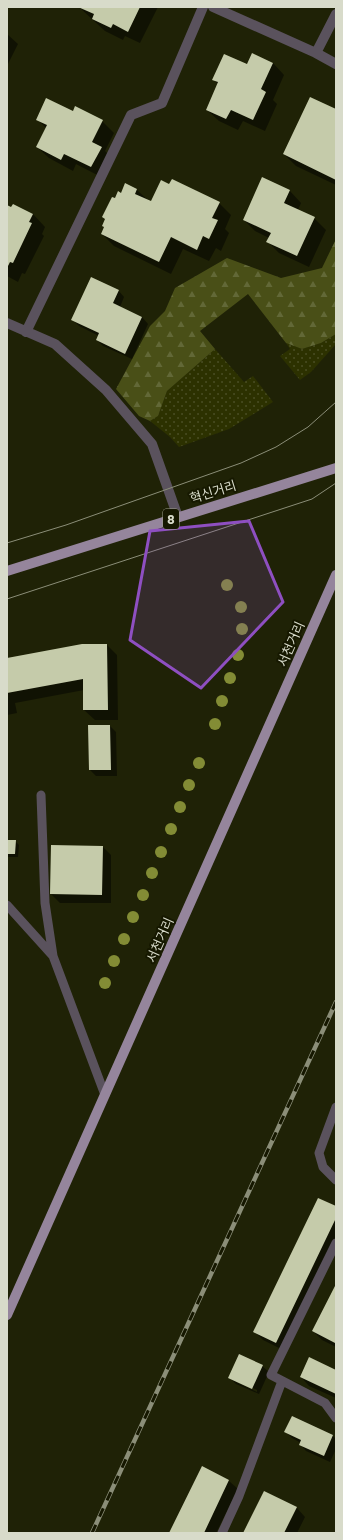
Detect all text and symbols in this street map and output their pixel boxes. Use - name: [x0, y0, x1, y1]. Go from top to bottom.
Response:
- street label: 혁신거리: [187, 476, 239, 508]
- road number: 8: [163, 509, 179, 529]
- street label: 서천거리: [273, 618, 309, 670]
- street label: 서천거리: [142, 914, 178, 966]

